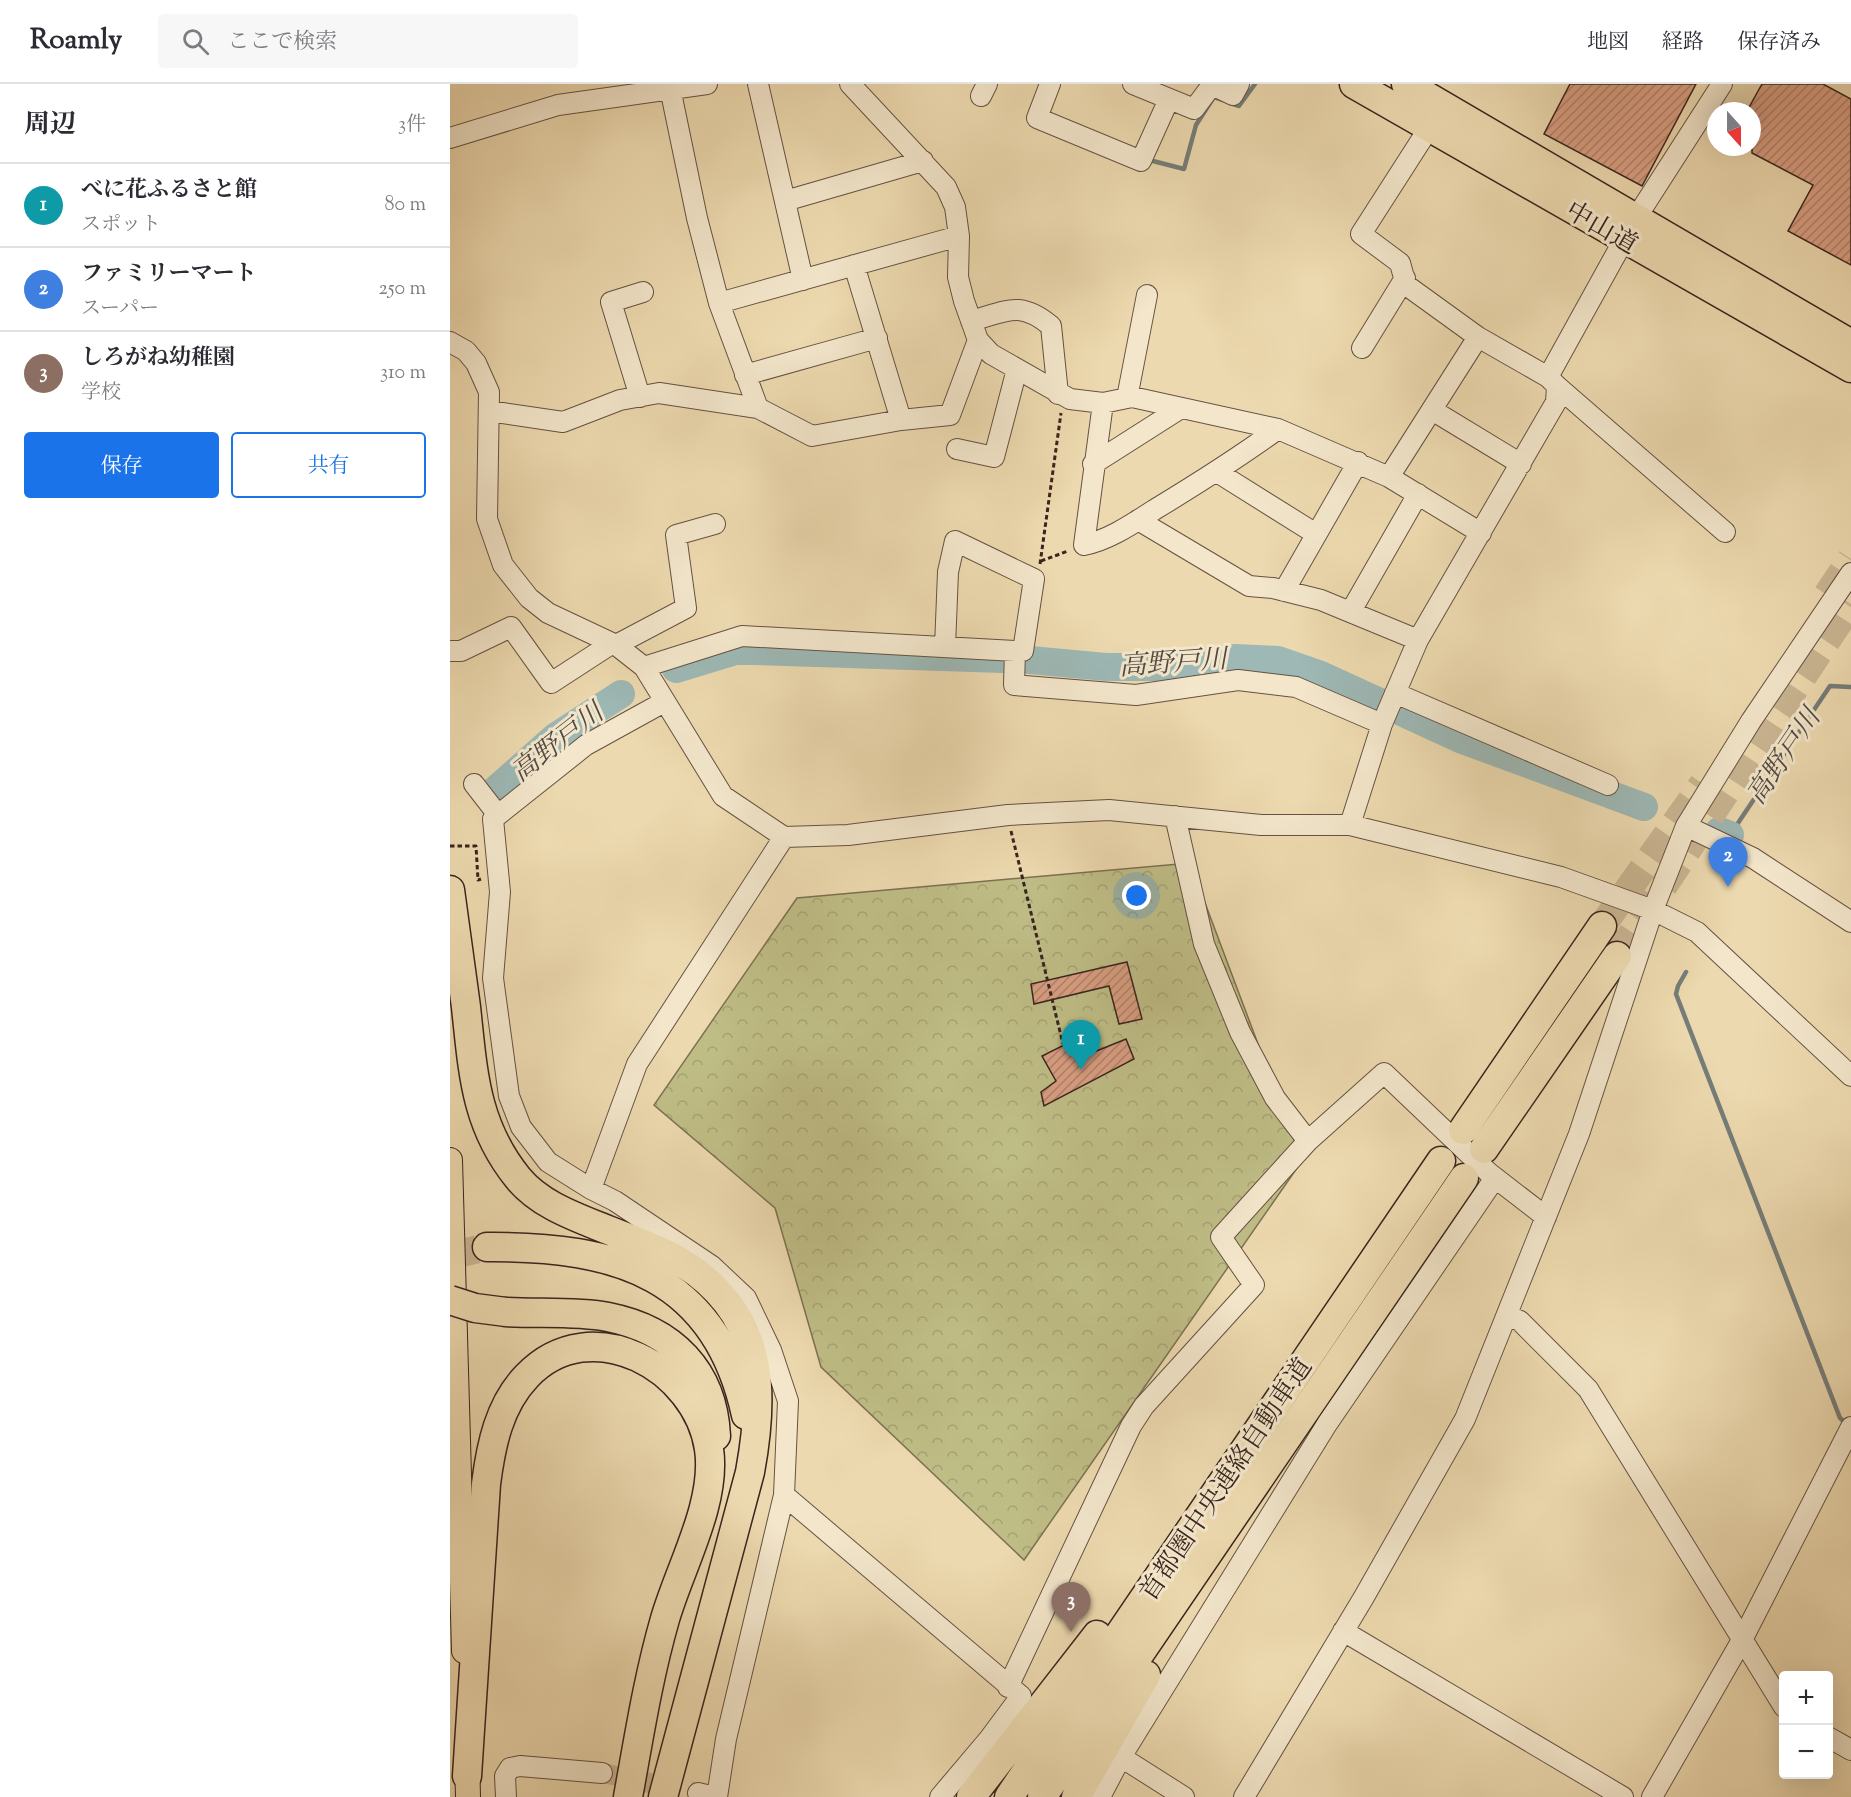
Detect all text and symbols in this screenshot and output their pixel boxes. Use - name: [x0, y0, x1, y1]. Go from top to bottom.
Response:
- search box: [158, 14, 578, 68]
- text: Roamly: [30, 21, 122, 61]
- icon: search: [179, 25, 212, 58]
- text: ここで検索: [227, 27, 337, 59]
- text: 地図: [1587, 28, 1629, 58]
- text: 経路: [1662, 28, 1704, 58]
- text: 保存済み: [1737, 28, 1821, 58]
- north arrow: [1707, 102, 1761, 156]
- text: 周辺: [24, 107, 76, 144]
- text: 3件: [398, 111, 426, 140]
- text: べに花ふるさと館: [81, 175, 257, 207]
- text: 1: [40, 191, 47, 220]
- text: 80 m: [385, 191, 426, 220]
- street label: 中山道: [1558, 194, 1644, 265]
- text: スポット: [81, 211, 161, 240]
- text: ファミリーマート: [81, 259, 257, 291]
- text: 2: [39, 275, 48, 304]
- text: 250 m: [378, 275, 426, 304]
- text: スーパー: [81, 295, 159, 324]
- text: しろがね幼稚園: [81, 343, 235, 375]
- text: 3: [39, 359, 48, 388]
- text: 310 m: [380, 359, 426, 388]
- text: 学校: [81, 379, 121, 408]
- button: 保存: [24, 432, 219, 498]
- button: 共有: [231, 432, 426, 498]
- water label: 高野戸川: [1118, 641, 1231, 688]
- water label: 高野戸川: [504, 694, 615, 793]
- water label: 高野戸川: [1739, 699, 1833, 813]
- pin: 2: [1708, 838, 1748, 887]
- your location: [1122, 881, 1151, 910]
- pin: 1: [1062, 1020, 1100, 1070]
- street label: 首都圏中央連絡自動車道: [1132, 1351, 1322, 1609]
- pin: 3: [1052, 1582, 1090, 1632]
- map controls: [1779, 1671, 1833, 1779]
- button: +: [1779, 1671, 1833, 1725]
- button: −: [1779, 1725, 1833, 1779]

